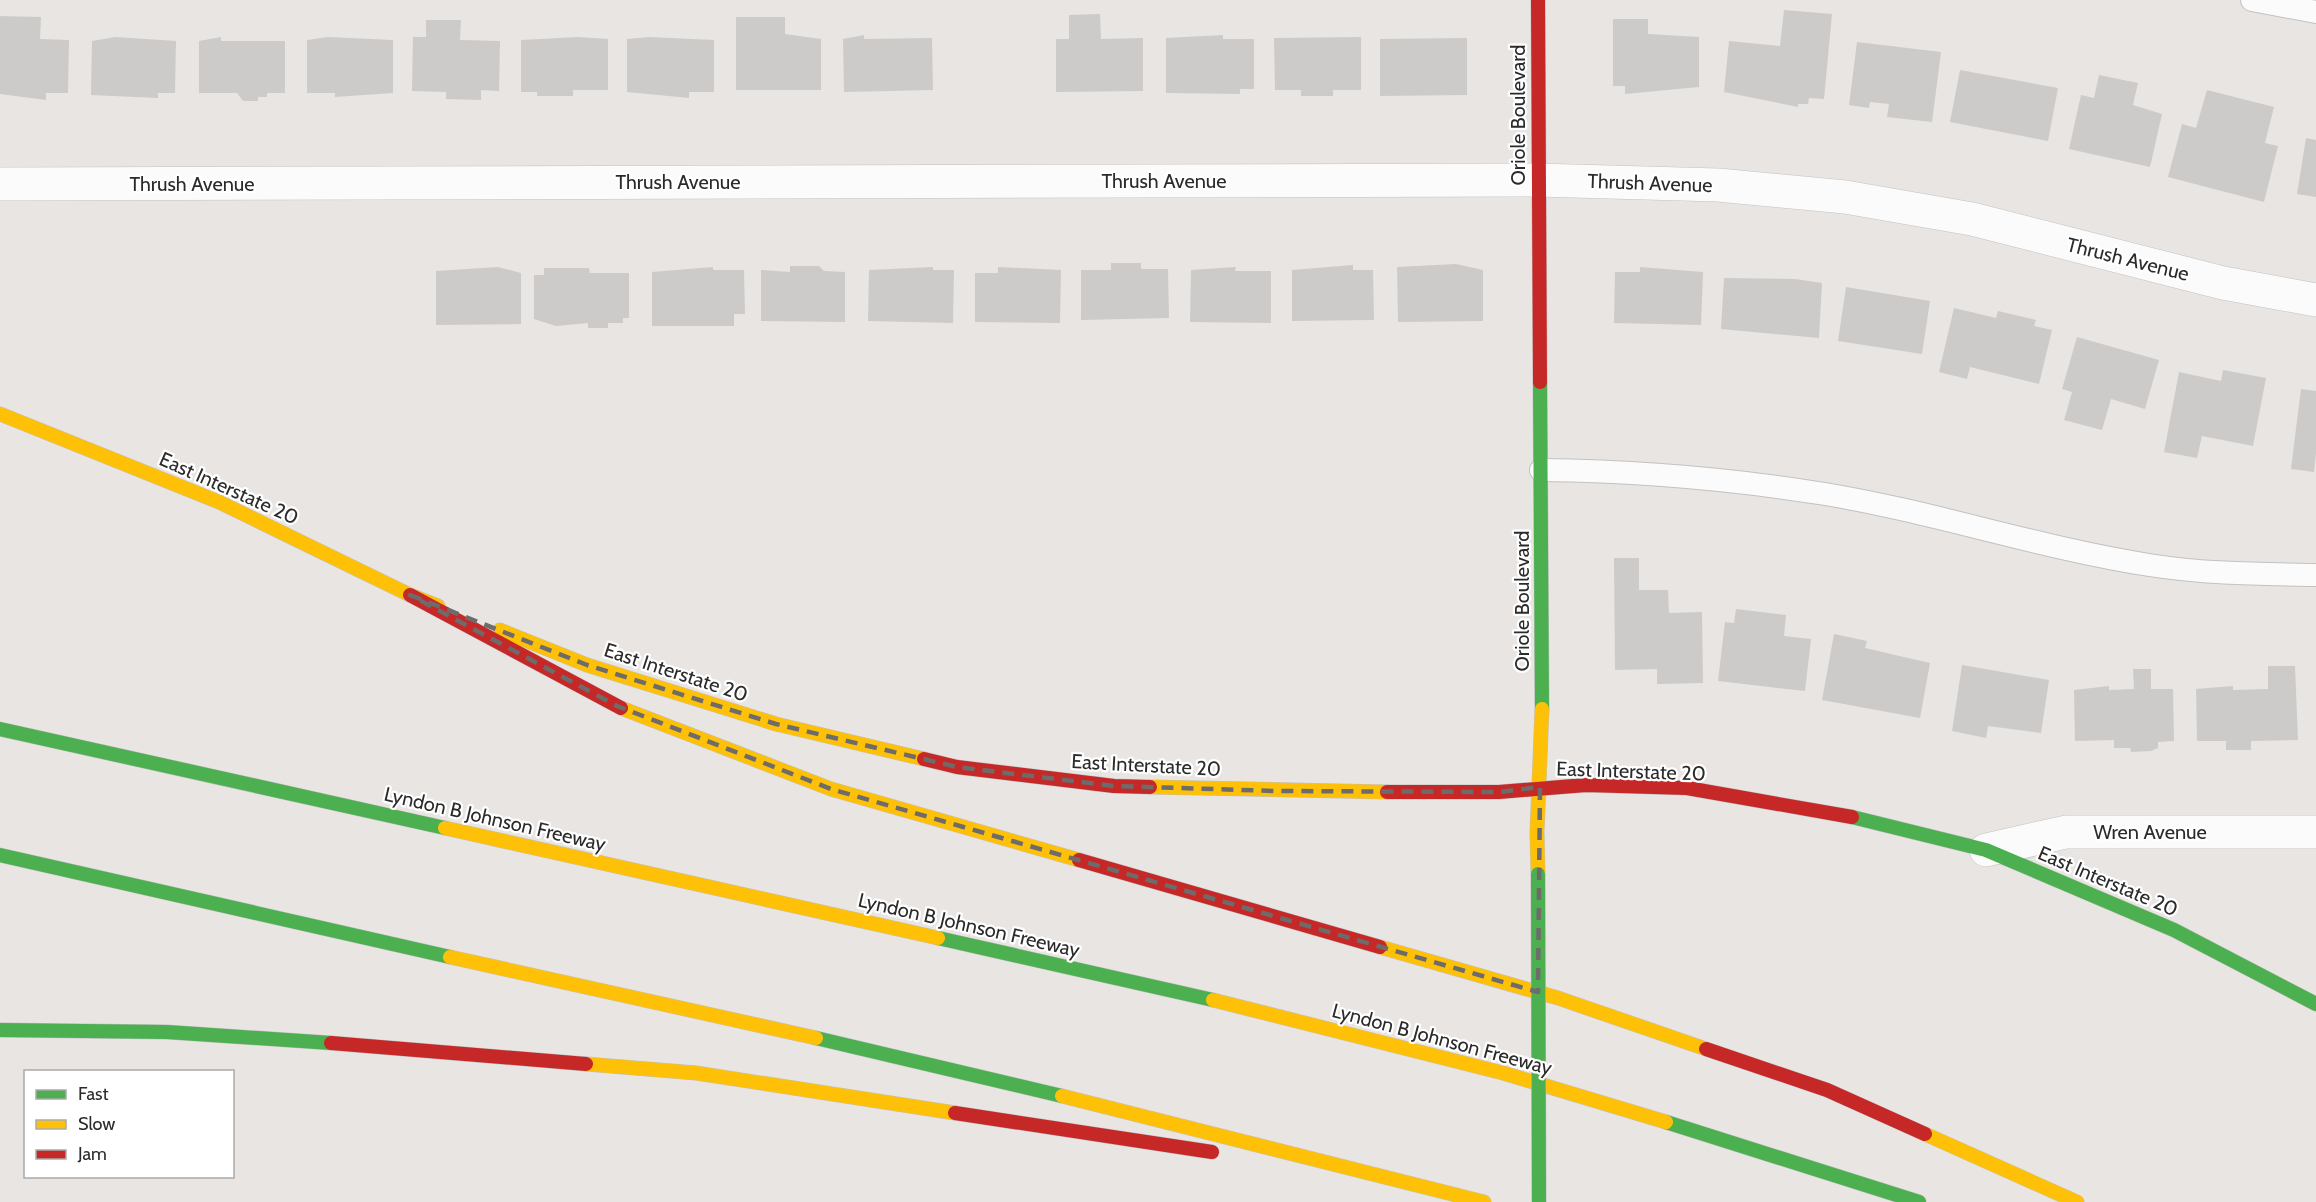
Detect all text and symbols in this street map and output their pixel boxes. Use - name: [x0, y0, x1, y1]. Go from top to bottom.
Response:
- street label: Oriole Boulevard: [1506, 45, 1530, 185]
- street label: Thrush Avenue: [1101, 169, 1227, 193]
- street label: Thrush Avenue: [1587, 169, 1713, 197]
- street label: Thrush Avenue: [615, 170, 741, 194]
- street label: Thrush Avenue: [129, 172, 255, 196]
- street label: Thrush Avenue: [2064, 232, 2192, 286]
- street label: East Interstate 20: [156, 447, 302, 529]
- street label: Oriole Boulevard: [1510, 531, 1534, 671]
- street label: East Interstate 20: [601, 637, 751, 707]
- street label: East Interstate 20: [1071, 749, 1221, 781]
- street label: East Interstate 20: [1556, 756, 1706, 786]
- street label: Lyndon B Johnson Freeway: [382, 782, 608, 856]
- street label: Wren Avenue: [2093, 820, 2207, 844]
- street label: East Interstate 20: [2034, 841, 2182, 921]
- street label: Lyndon B Johnson Freeway: [856, 888, 1082, 962]
- street label: Lyndon B Johnson Freeway: [1329, 998, 1555, 1080]
- legend: [24, 1070, 234, 1178]
- text: Fast: [78, 1083, 109, 1105]
- text: Slow: [78, 1113, 115, 1135]
- text: Jam: [77, 1143, 107, 1165]

